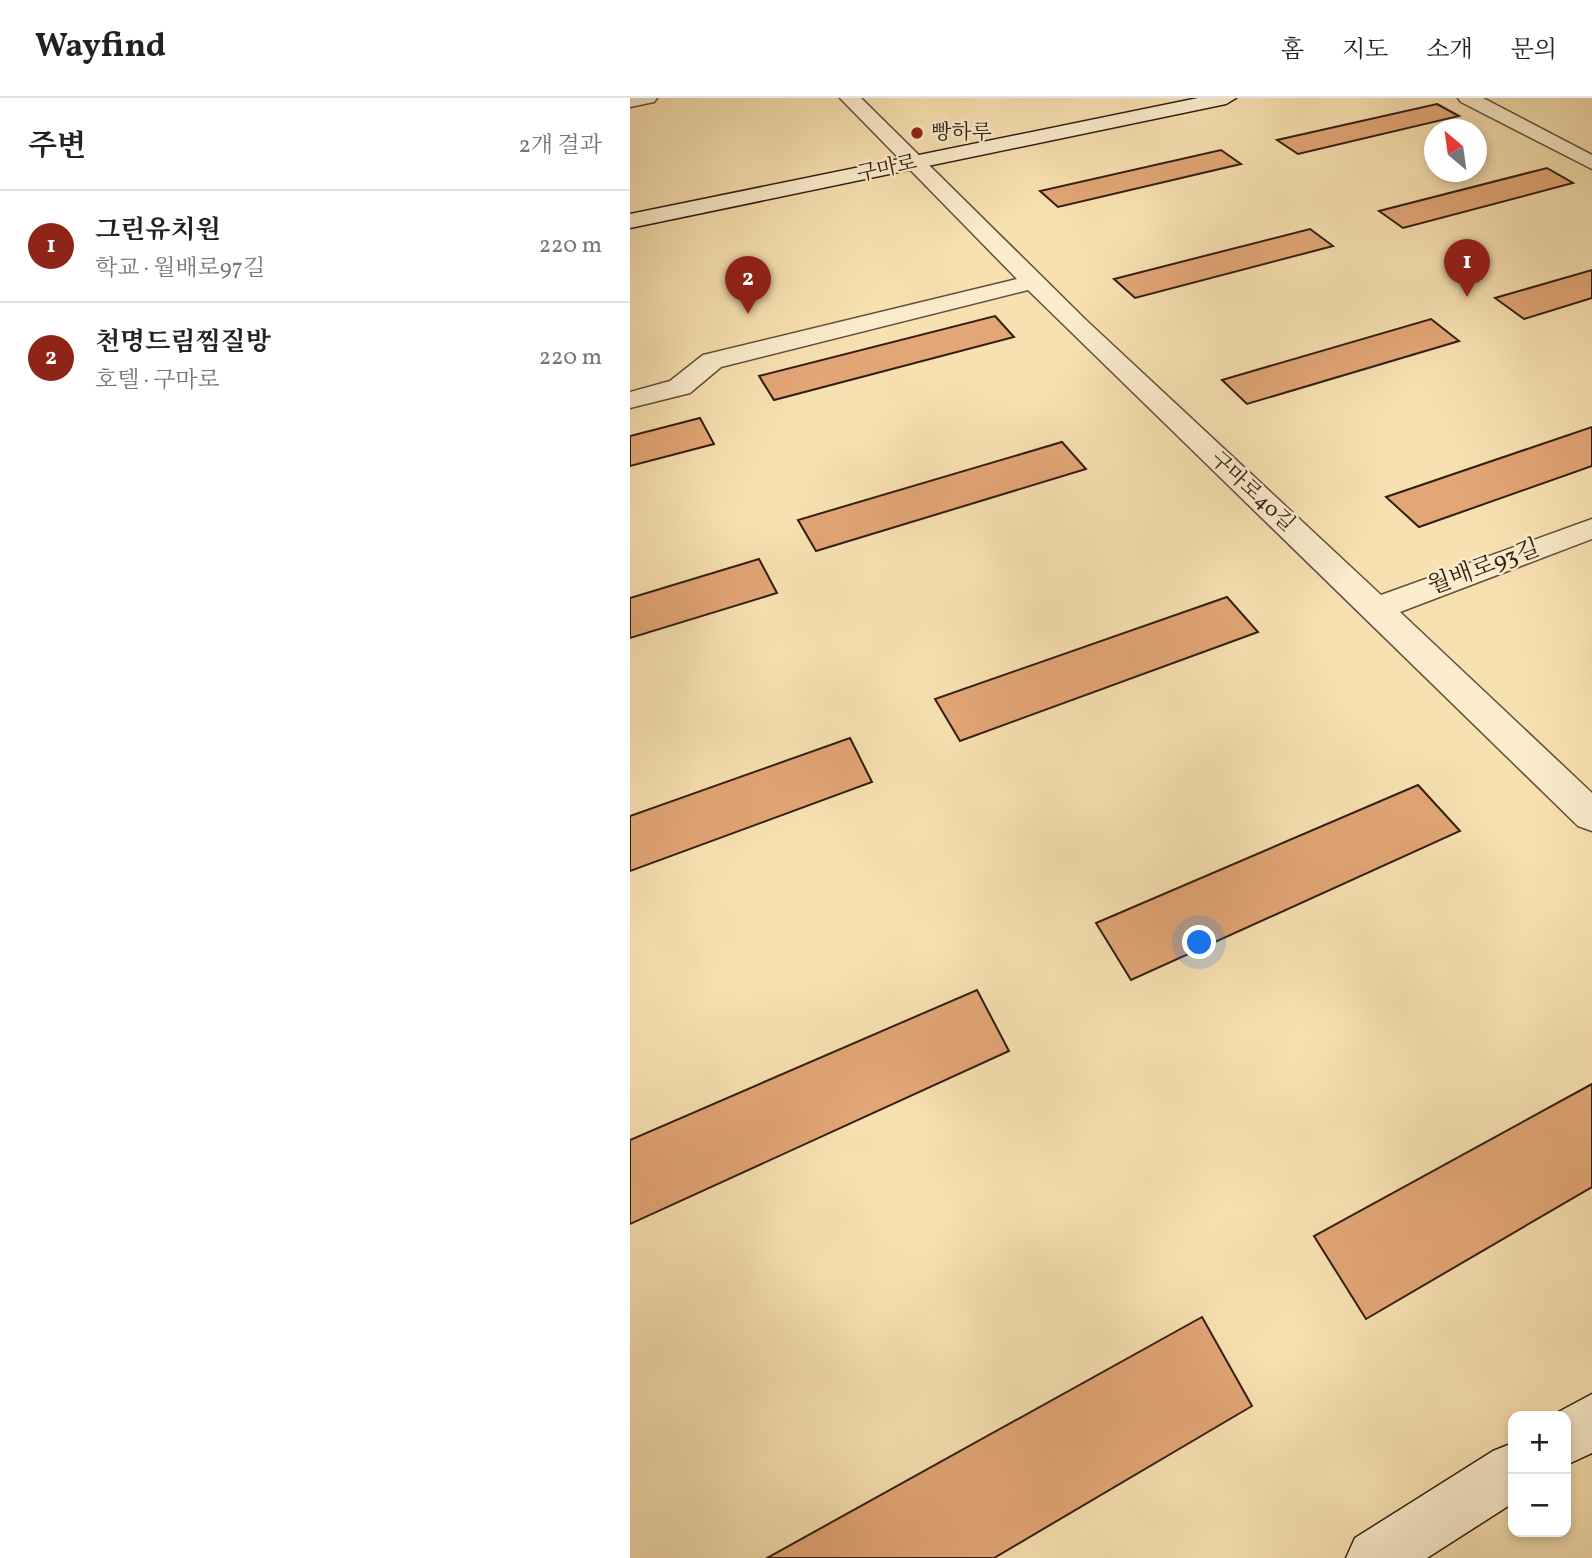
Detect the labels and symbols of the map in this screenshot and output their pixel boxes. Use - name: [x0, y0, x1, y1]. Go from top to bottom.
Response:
- place label: 빵하루: [931, 119, 992, 148]
- north arrow: [1424, 119, 1487, 182]
- marker: 빵하루: [909, 125, 925, 141]
- street label: 구마로: [854, 148, 920, 190]
- pin: 1: [1444, 239, 1490, 297]
- pin: 2: [725, 256, 771, 314]
- street label: 구마로40길: [1203, 445, 1301, 539]
- street label: 월배로93길: [1423, 532, 1545, 604]
- your location: [1182, 925, 1216, 959]

